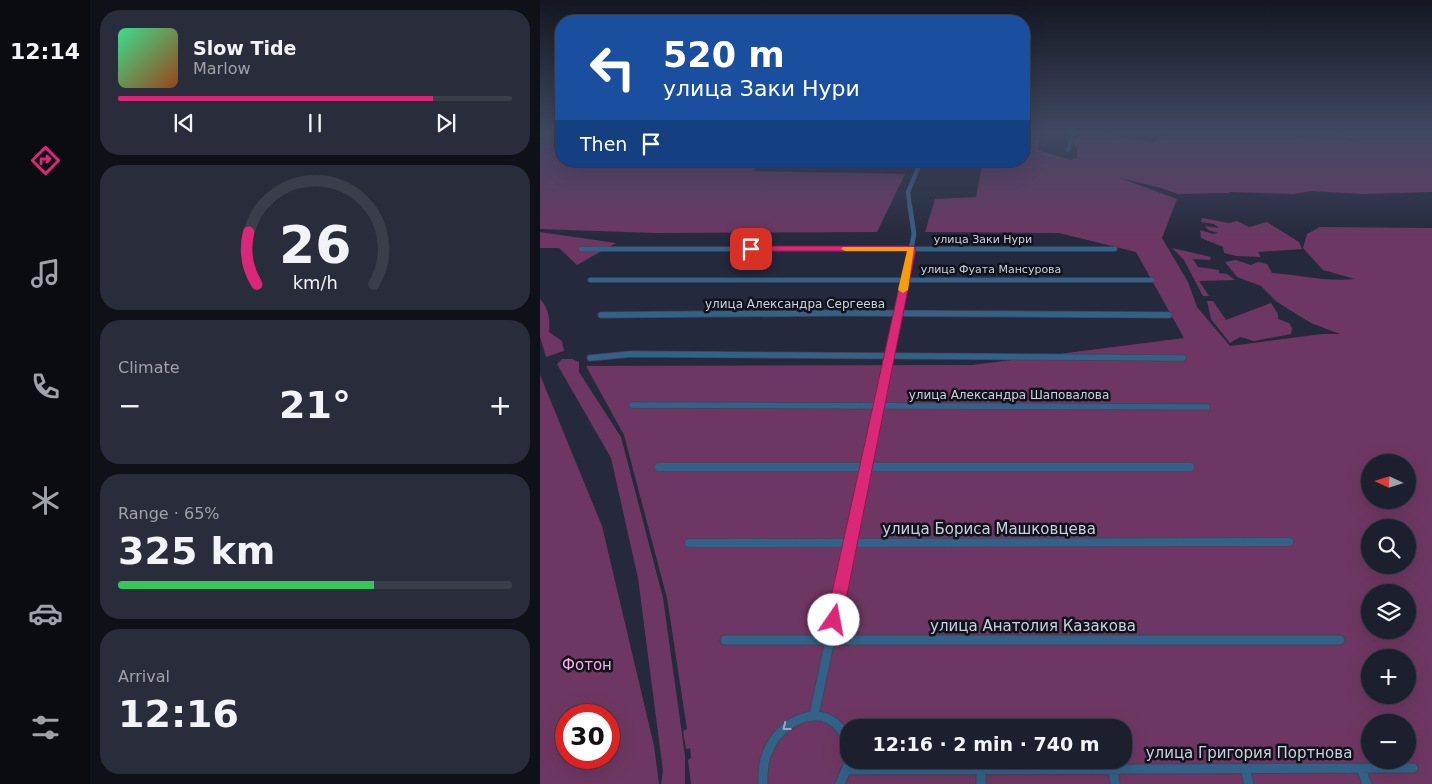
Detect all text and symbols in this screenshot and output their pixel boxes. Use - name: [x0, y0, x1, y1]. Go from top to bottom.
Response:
- icon: left: [580, 35, 645, 100]
- text: 520 m: [663, 35, 785, 75]
- text: Slow Tide: [193, 37, 296, 59]
- text: 12:14: [10, 39, 80, 64]
- text: Marlow: [193, 59, 251, 78]
- text: улица Заки Нури: [663, 76, 860, 101]
- icon: previous: [170, 109, 198, 137]
- icon: pause: [301, 109, 329, 137]
- icon: next: [432, 109, 460, 137]
- icon: arrive: [637, 130, 665, 158]
- text: Then: [580, 133, 627, 155]
- icon: directions: [28, 143, 63, 178]
- text: 26: [279, 215, 351, 275]
- pin: [730, 228, 772, 270]
- street label: улица Заки Нури: [934, 233, 1032, 246]
- icon: arrive: [737, 235, 765, 263]
- icon: music: [28, 256, 63, 291]
- street label: улица Фуата Мансурова: [921, 263, 1061, 276]
- text: km/h: [292, 272, 338, 293]
- street label: улица Александра Сергеева: [705, 297, 885, 311]
- text: Climate: [118, 358, 180, 377]
- icon: phone: [28, 369, 63, 404]
- text: 21°: [279, 383, 351, 427]
- street label: улица Александра Шаповалова: [909, 388, 1109, 402]
- text: −: [118, 389, 141, 422]
- text: +: [489, 389, 512, 422]
- north arrow: [1361, 454, 1416, 509]
- map controls: [1361, 454, 1416, 769]
- icon: climate: [28, 483, 63, 518]
- text: Range · 65%: [118, 504, 220, 523]
- button: search: [1361, 519, 1416, 574]
- street label: улица Бориса Машковцева: [882, 520, 1096, 538]
- text: 325 km: [118, 529, 275, 573]
- button: layers: [1361, 584, 1416, 639]
- position arrow: [807, 593, 859, 645]
- icon: car: [28, 596, 63, 631]
- street label: улица Анатолия Казакова: [930, 617, 1136, 635]
- button: +: [1361, 649, 1416, 704]
- park label: Фотон: [562, 656, 612, 674]
- text: Arrival: [118, 667, 170, 686]
- text: 12:16: [118, 692, 239, 736]
- speed limit sign: 30: [555, 704, 620, 769]
- icon: filters: [28, 710, 63, 745]
- button: −: [1361, 714, 1416, 769]
- one-way arrow: [783, 721, 792, 730]
- text: 12:16 · 2 min · 740 m: [872, 733, 1100, 755]
- street label: улица Григория Портнова: [1146, 744, 1352, 762]

